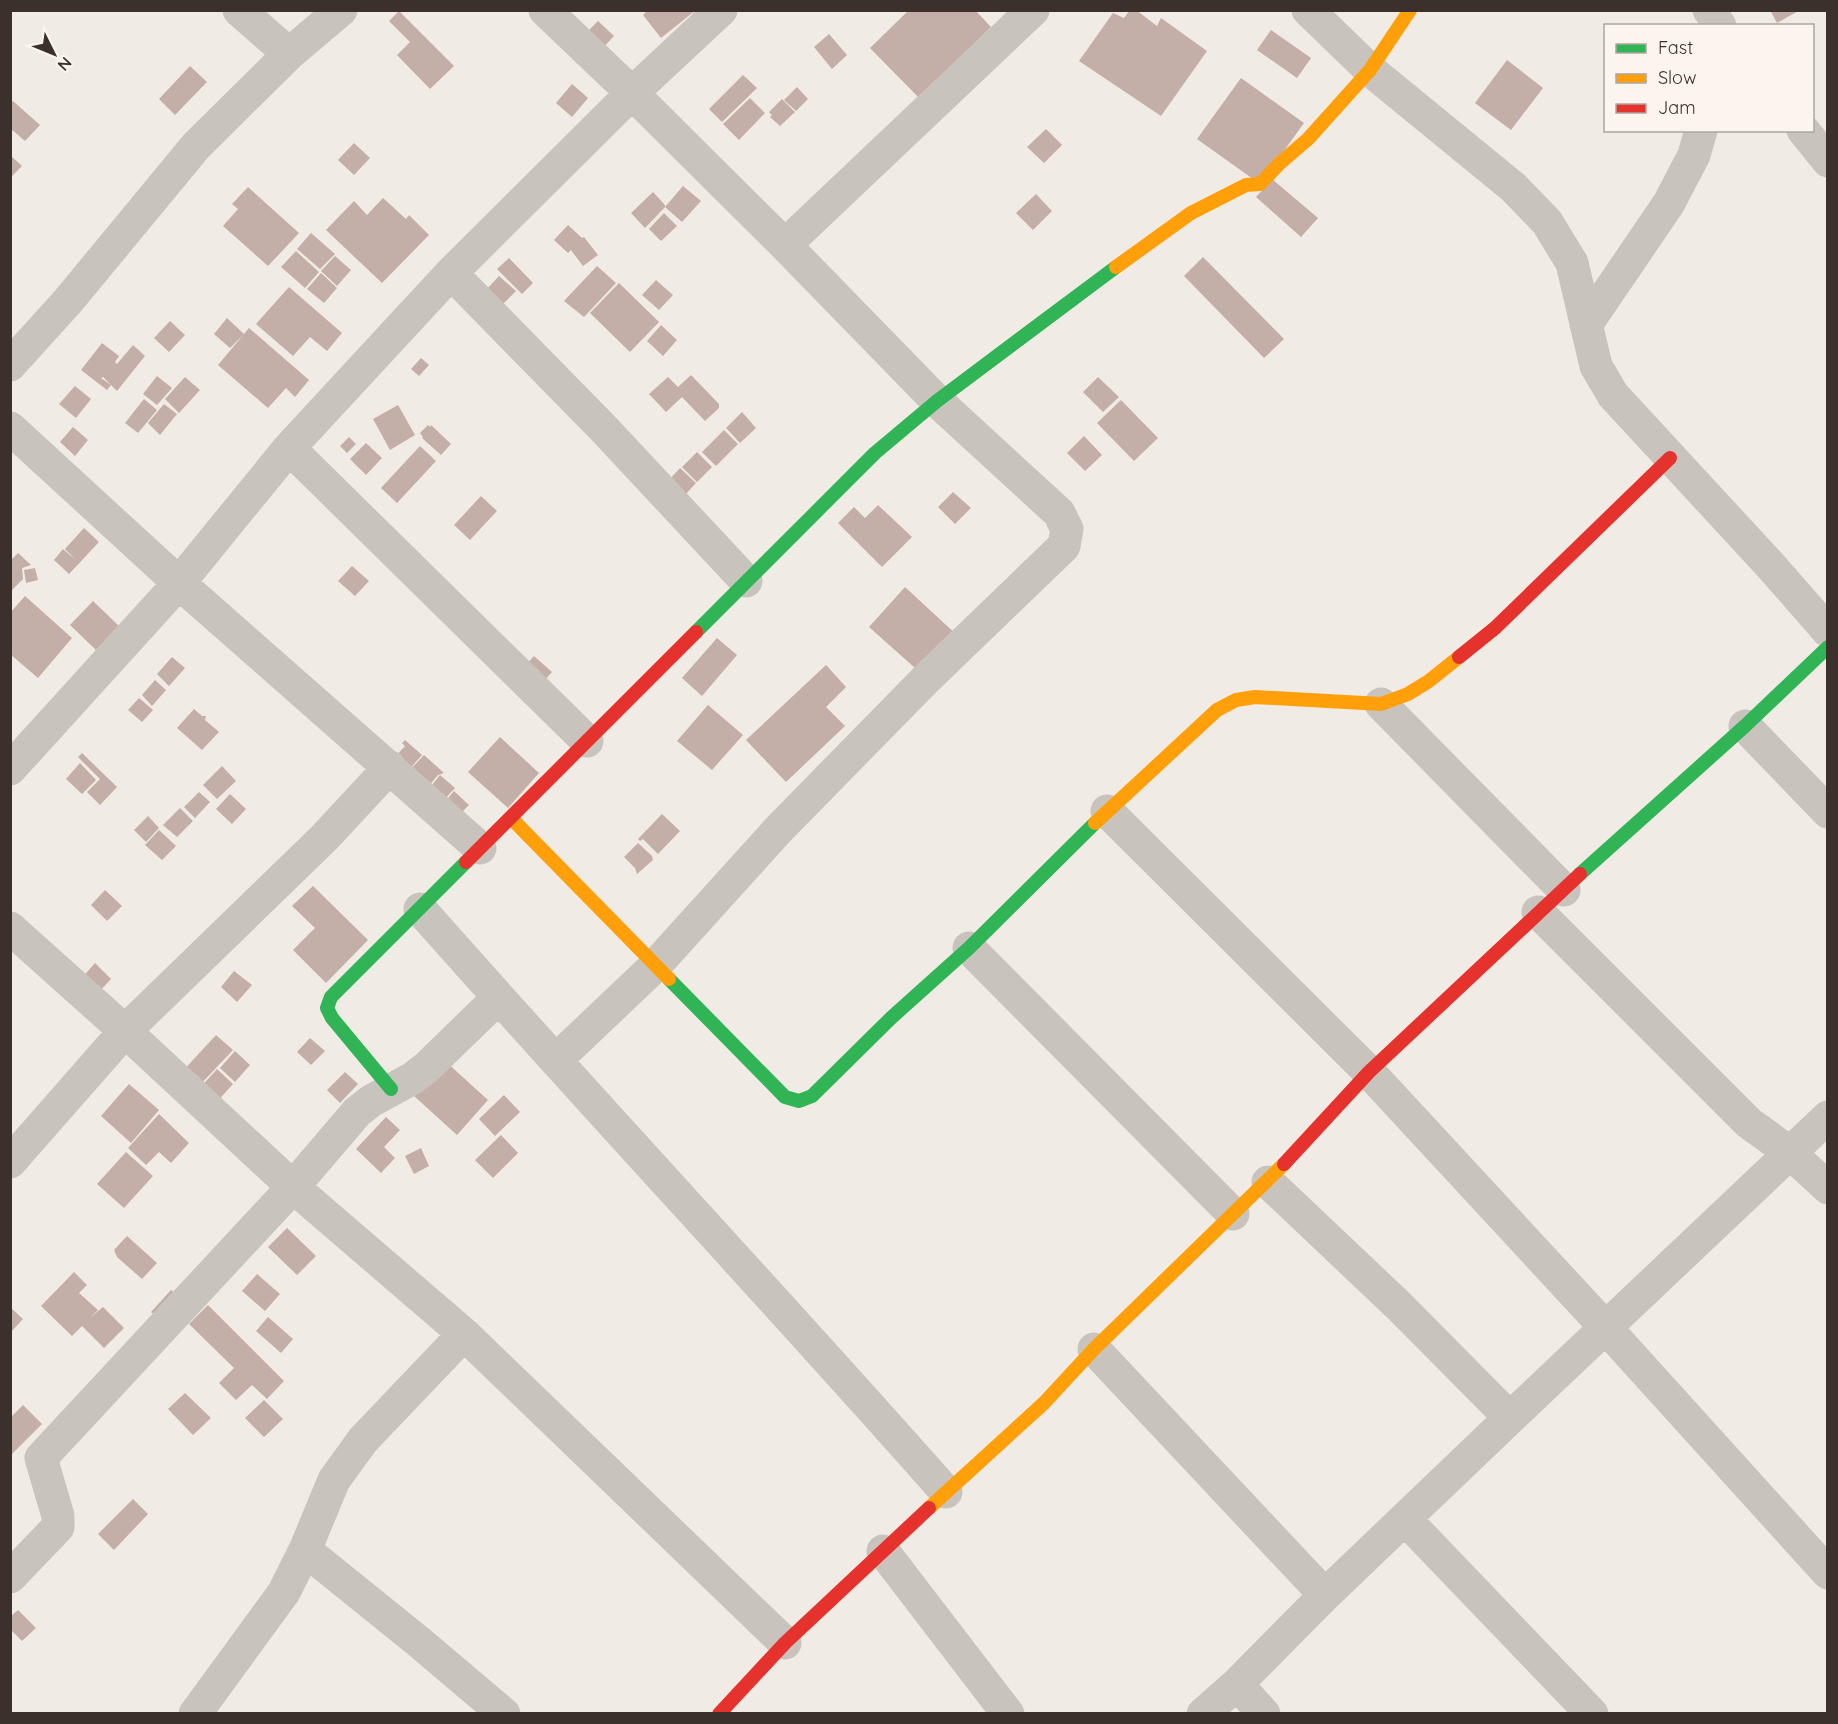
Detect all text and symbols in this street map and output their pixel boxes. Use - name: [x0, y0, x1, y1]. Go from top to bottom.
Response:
- north arrow: [24, 24, 84, 84]
- legend: [1604, 24, 1814, 132]
- text: Fast: [1658, 36, 1693, 59]
- text: N: [54, 53, 76, 75]
- text: Slow: [1658, 66, 1696, 89]
- text: Jam: [1658, 96, 1696, 119]

